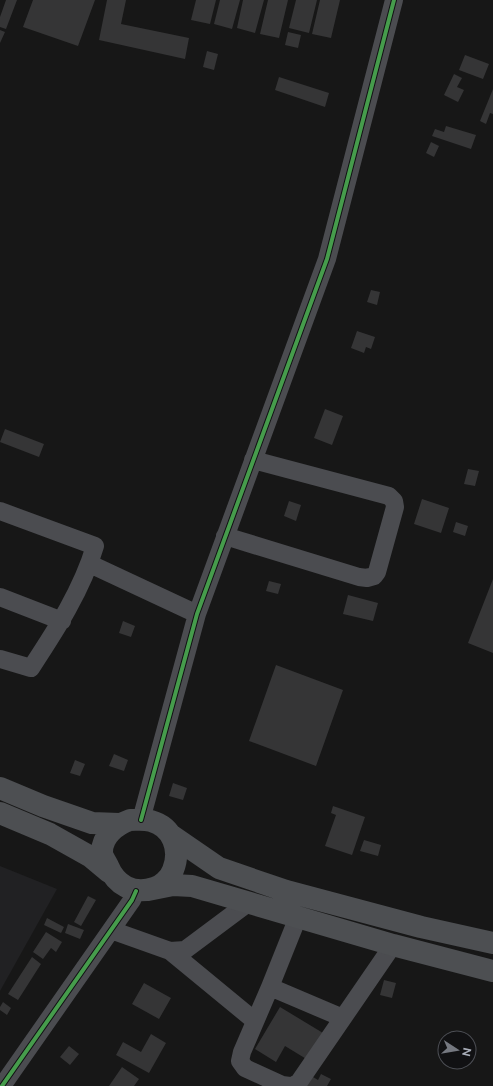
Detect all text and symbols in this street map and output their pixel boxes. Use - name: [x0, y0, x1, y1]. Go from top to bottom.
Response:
- north arrow: [437, 1030, 477, 1070]
- text: N: [460, 1047, 474, 1058]

